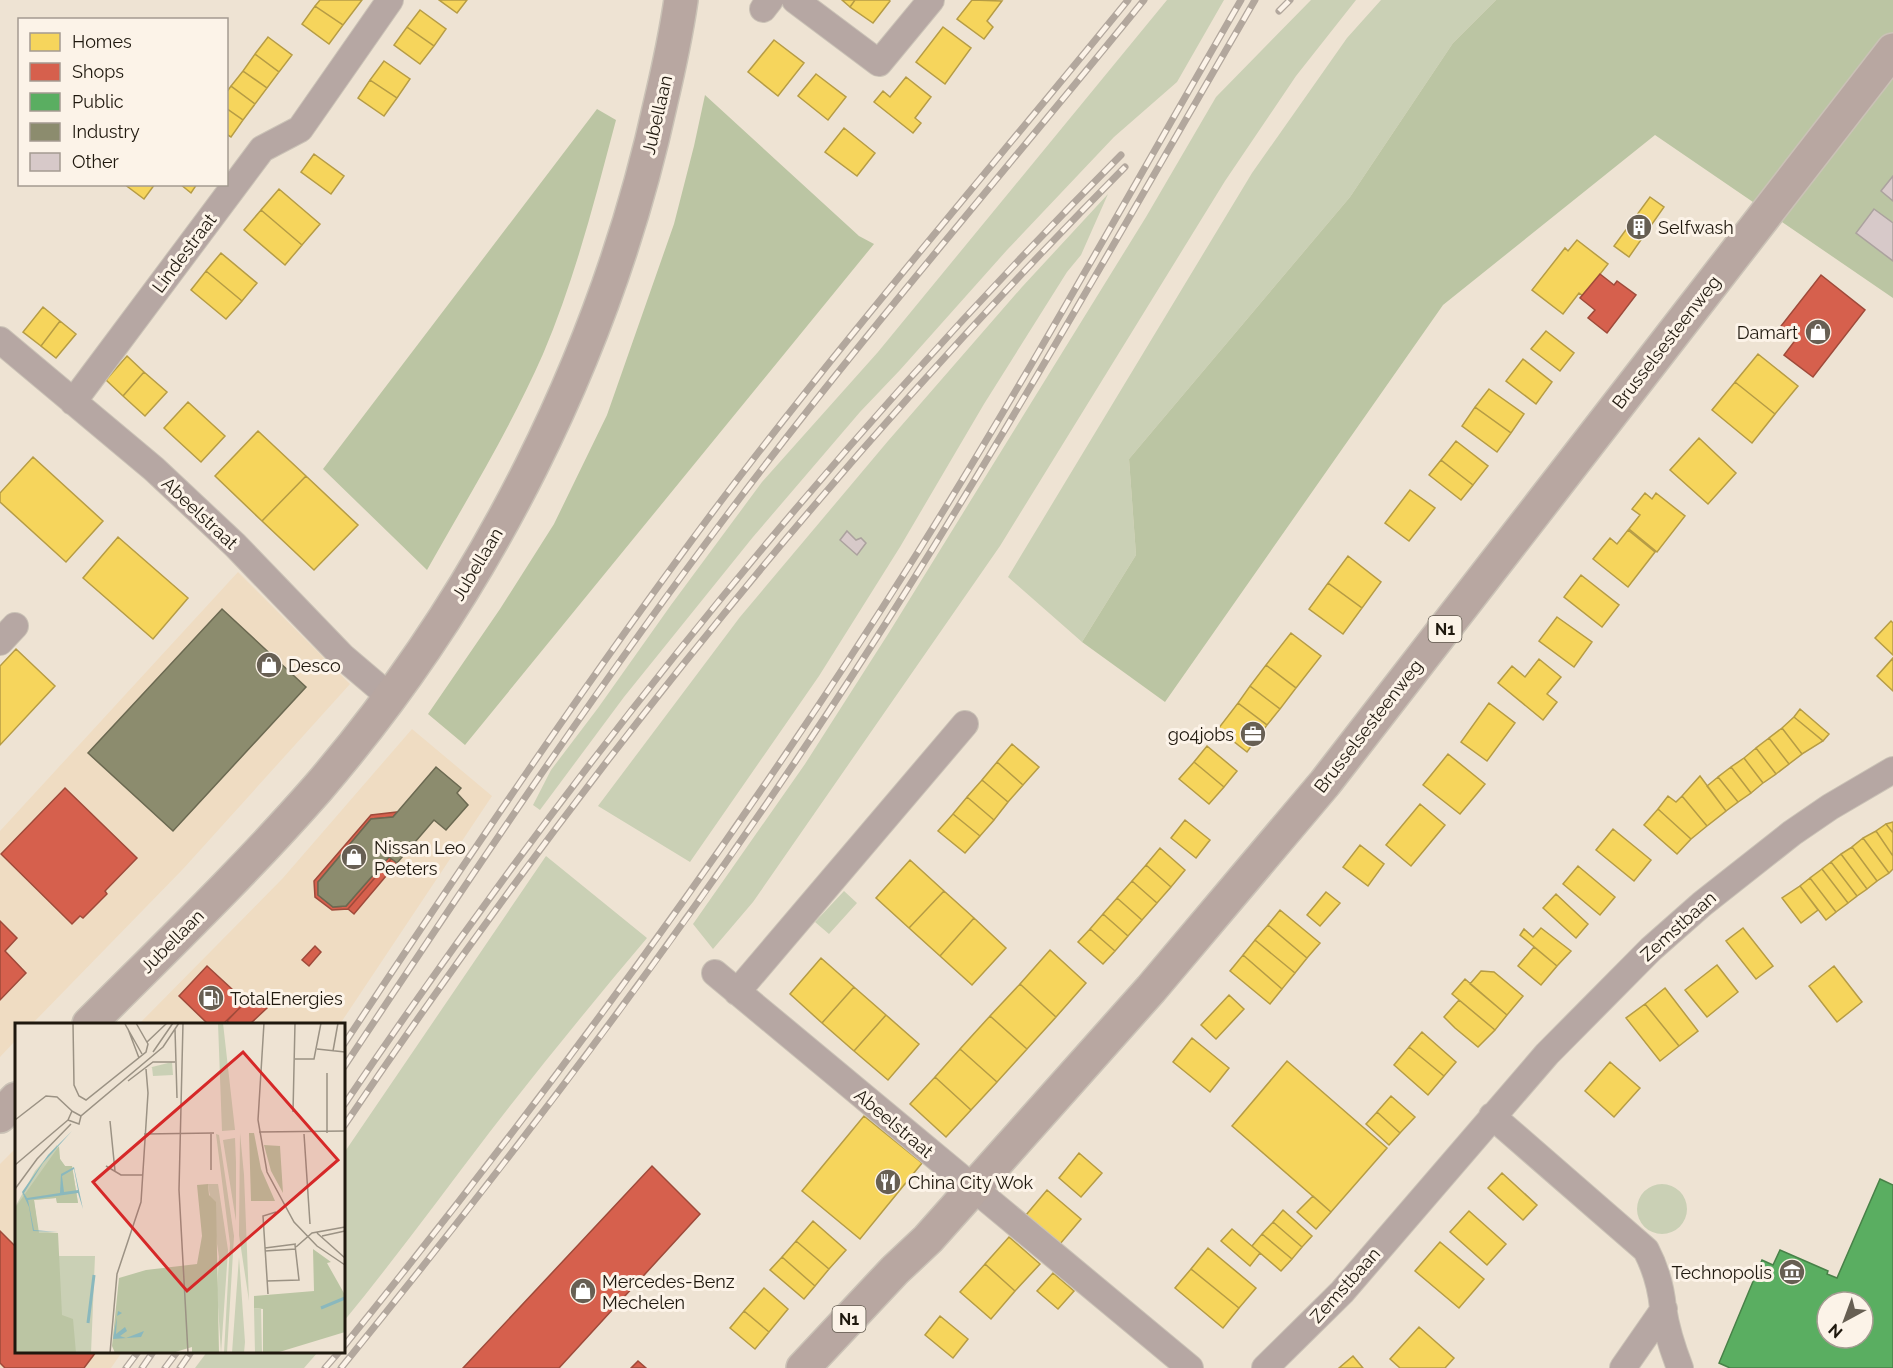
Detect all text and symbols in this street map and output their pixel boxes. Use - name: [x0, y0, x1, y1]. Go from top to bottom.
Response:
- legend: [18, 18, 228, 186]
- text: Homes: [72, 31, 132, 52]
- text: Shops: [72, 61, 124, 82]
- street label: Jubellaan: [638, 73, 676, 157]
- text: Public: [72, 91, 124, 112]
- text: Industry: [72, 121, 140, 142]
- text: Other: [72, 151, 120, 172]
- street label: Lindestraat: [148, 209, 220, 297]
- building icon: Selfwash: [1624, 212, 1654, 242]
- place label: Selfwash: [1658, 217, 1734, 238]
- street label: Brusselsesteenweg: [1608, 271, 1724, 413]
- shop icon: Damart: [1803, 317, 1833, 347]
- place label: Damart: [1737, 322, 1798, 343]
- street label: Abeelstraat: [158, 473, 242, 553]
- street label: Jubellaan: [447, 524, 507, 604]
- road number: N1: [1428, 616, 1462, 642]
- shop icon: Desco: [254, 650, 284, 680]
- place label: Desco: [288, 655, 341, 676]
- street label: Brusselsesteenweg: [1310, 655, 1426, 797]
- office icon: go4jobs: [1238, 719, 1268, 749]
- place label: go4jobs: [1168, 724, 1234, 745]
- place label: Nissan Leo Peeters: [374, 837, 466, 879]
- shop icon: Nissan Leo Peeters: [339, 842, 369, 872]
- street label: Zemstbaan: [1636, 887, 1720, 965]
- street label: Jubellaan: [136, 905, 208, 977]
- fuel station icon: TotalEnergies: [196, 983, 226, 1013]
- place label: TotalEnergies: [230, 988, 343, 1009]
- inset map: [15, 1023, 345, 1353]
- street label: Abeelstraat: [851, 1084, 937, 1162]
- restaurant icon: China City Wok: [873, 1167, 903, 1197]
- place label: China City Wok: [908, 1172, 1034, 1193]
- street label: Zemstbaan: [1306, 1243, 1384, 1327]
- museum icon: Technopolis: [1777, 1257, 1807, 1287]
- place label: Technopolis: [1672, 1262, 1772, 1283]
- place label: Mercedes-Benz Mechelen: [602, 1271, 735, 1313]
- shop icon: Mercedes-Benz Mechelen: [568, 1276, 598, 1306]
- north arrow: [1815, 1290, 1875, 1350]
- road number: N1: [832, 1306, 866, 1332]
- text: N: [1825, 1320, 1846, 1342]

